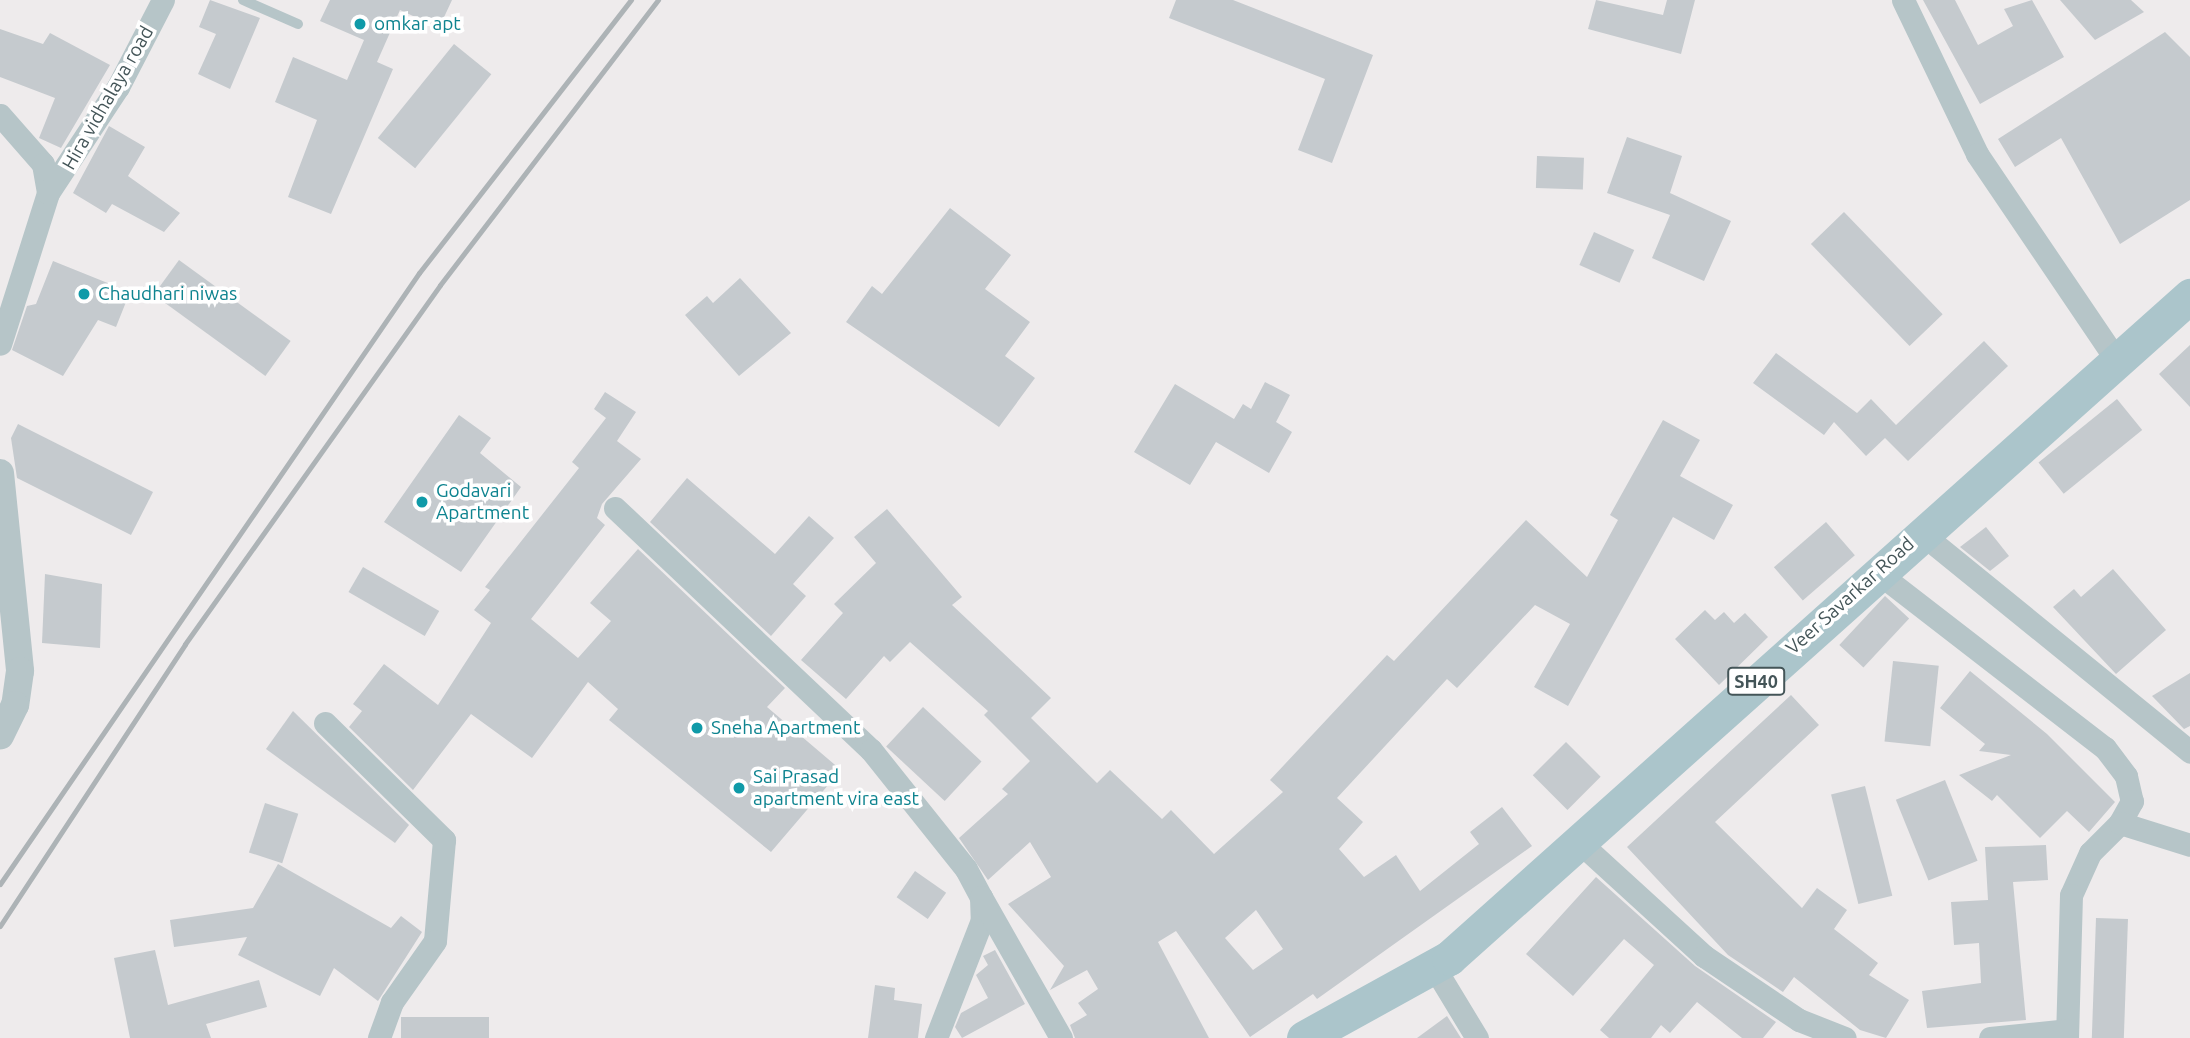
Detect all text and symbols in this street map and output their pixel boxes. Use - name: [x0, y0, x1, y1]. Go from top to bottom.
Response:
- place label: omkar apt: [374, 13, 461, 35]
- marker: omkar apt: [352, 16, 368, 32]
- street label: Hira vidhalaya road: [58, 22, 158, 174]
- place label: Chaudhari niwas: [98, 283, 237, 305]
- marker: Chaudhari niwas: [76, 286, 92, 302]
- place label: Godavari Apartment: [436, 480, 529, 524]
- marker: Godavari Apartment: [414, 494, 430, 510]
- street label: Veer Savarkar Road: [1781, 532, 1919, 660]
- road number: SH40: [1726, 666, 1786, 696]
- place label: Sneha Apartment: [711, 717, 860, 739]
- marker: Sneha Apartment: [689, 720, 705, 736]
- place label: Sai Prasad apartment vira east: [753, 766, 919, 810]
- marker: Sai Prasad apartment vira east: [731, 780, 747, 796]

